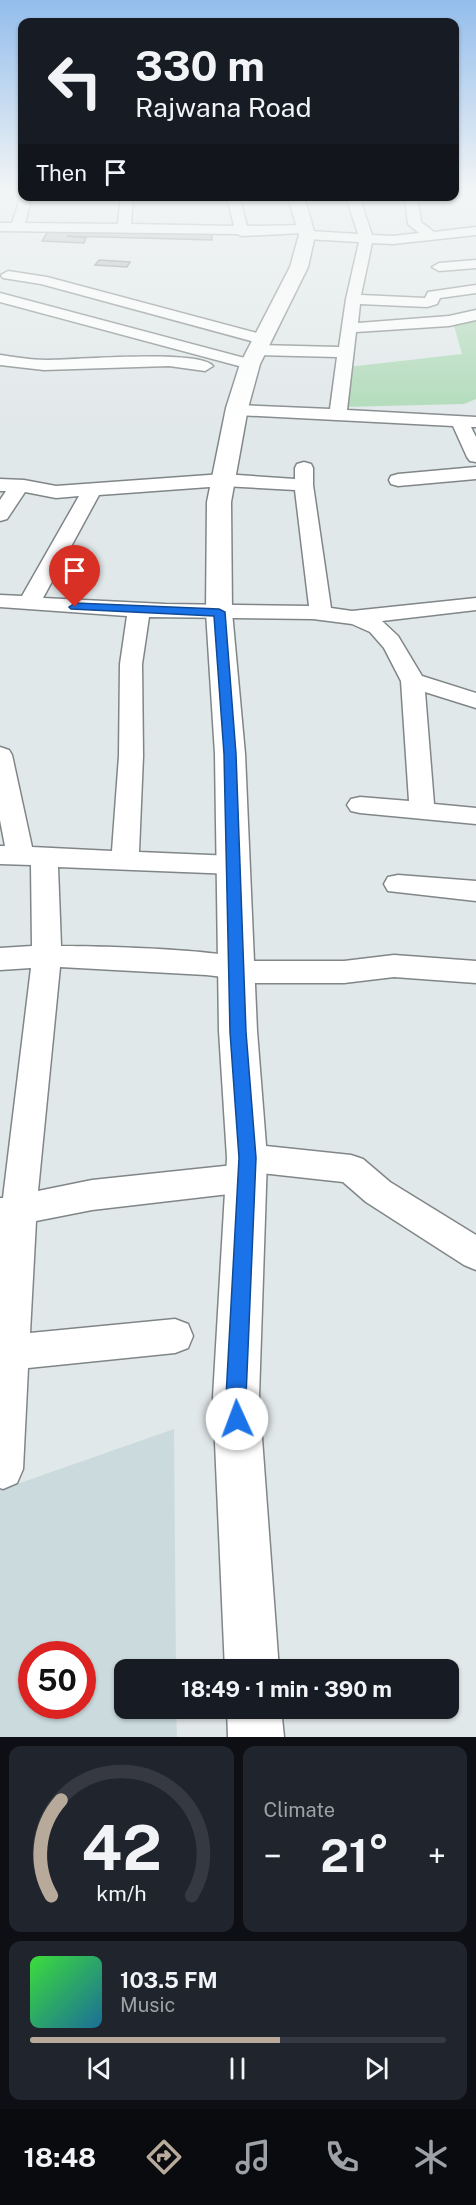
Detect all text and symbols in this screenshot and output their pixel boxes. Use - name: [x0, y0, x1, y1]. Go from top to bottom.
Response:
- text: 330 m: [135, 41, 265, 90]
- icon: left: [36, 42, 114, 120]
- text: Rajwana Road: [135, 91, 312, 123]
- icon: arrive: [99, 156, 132, 189]
- text: Then: [36, 160, 87, 186]
- pin: [49, 545, 100, 607]
- icon: arrive: [58, 554, 91, 587]
- position arrow: [205, 1387, 269, 1451]
- speed limit sign: 50: [18, 1641, 96, 1719]
- text: 18:49 · 1 min · 390 m: [181, 1676, 392, 1702]
- text: Climate: [264, 1798, 335, 1822]
- text: 42: [81, 1811, 162, 1884]
- text: 21°: [320, 1829, 389, 1882]
- text: −: [264, 1837, 282, 1875]
- text: +: [428, 1837, 446, 1875]
- text: km/h: [96, 1881, 146, 1906]
- text: 103.5 FM: [120, 1967, 218, 1993]
- text: Music: [120, 1993, 175, 2017]
- icon: previous: [83, 2052, 116, 2085]
- icon: pause: [221, 2052, 254, 2085]
- icon: next: [360, 2052, 393, 2085]
- icon: directions: [143, 2136, 185, 2178]
- icon: music: [232, 2136, 274, 2178]
- icon: phone: [321, 2136, 363, 2178]
- icon: climate: [410, 2136, 452, 2178]
- text: 18:48: [24, 2141, 96, 2173]

